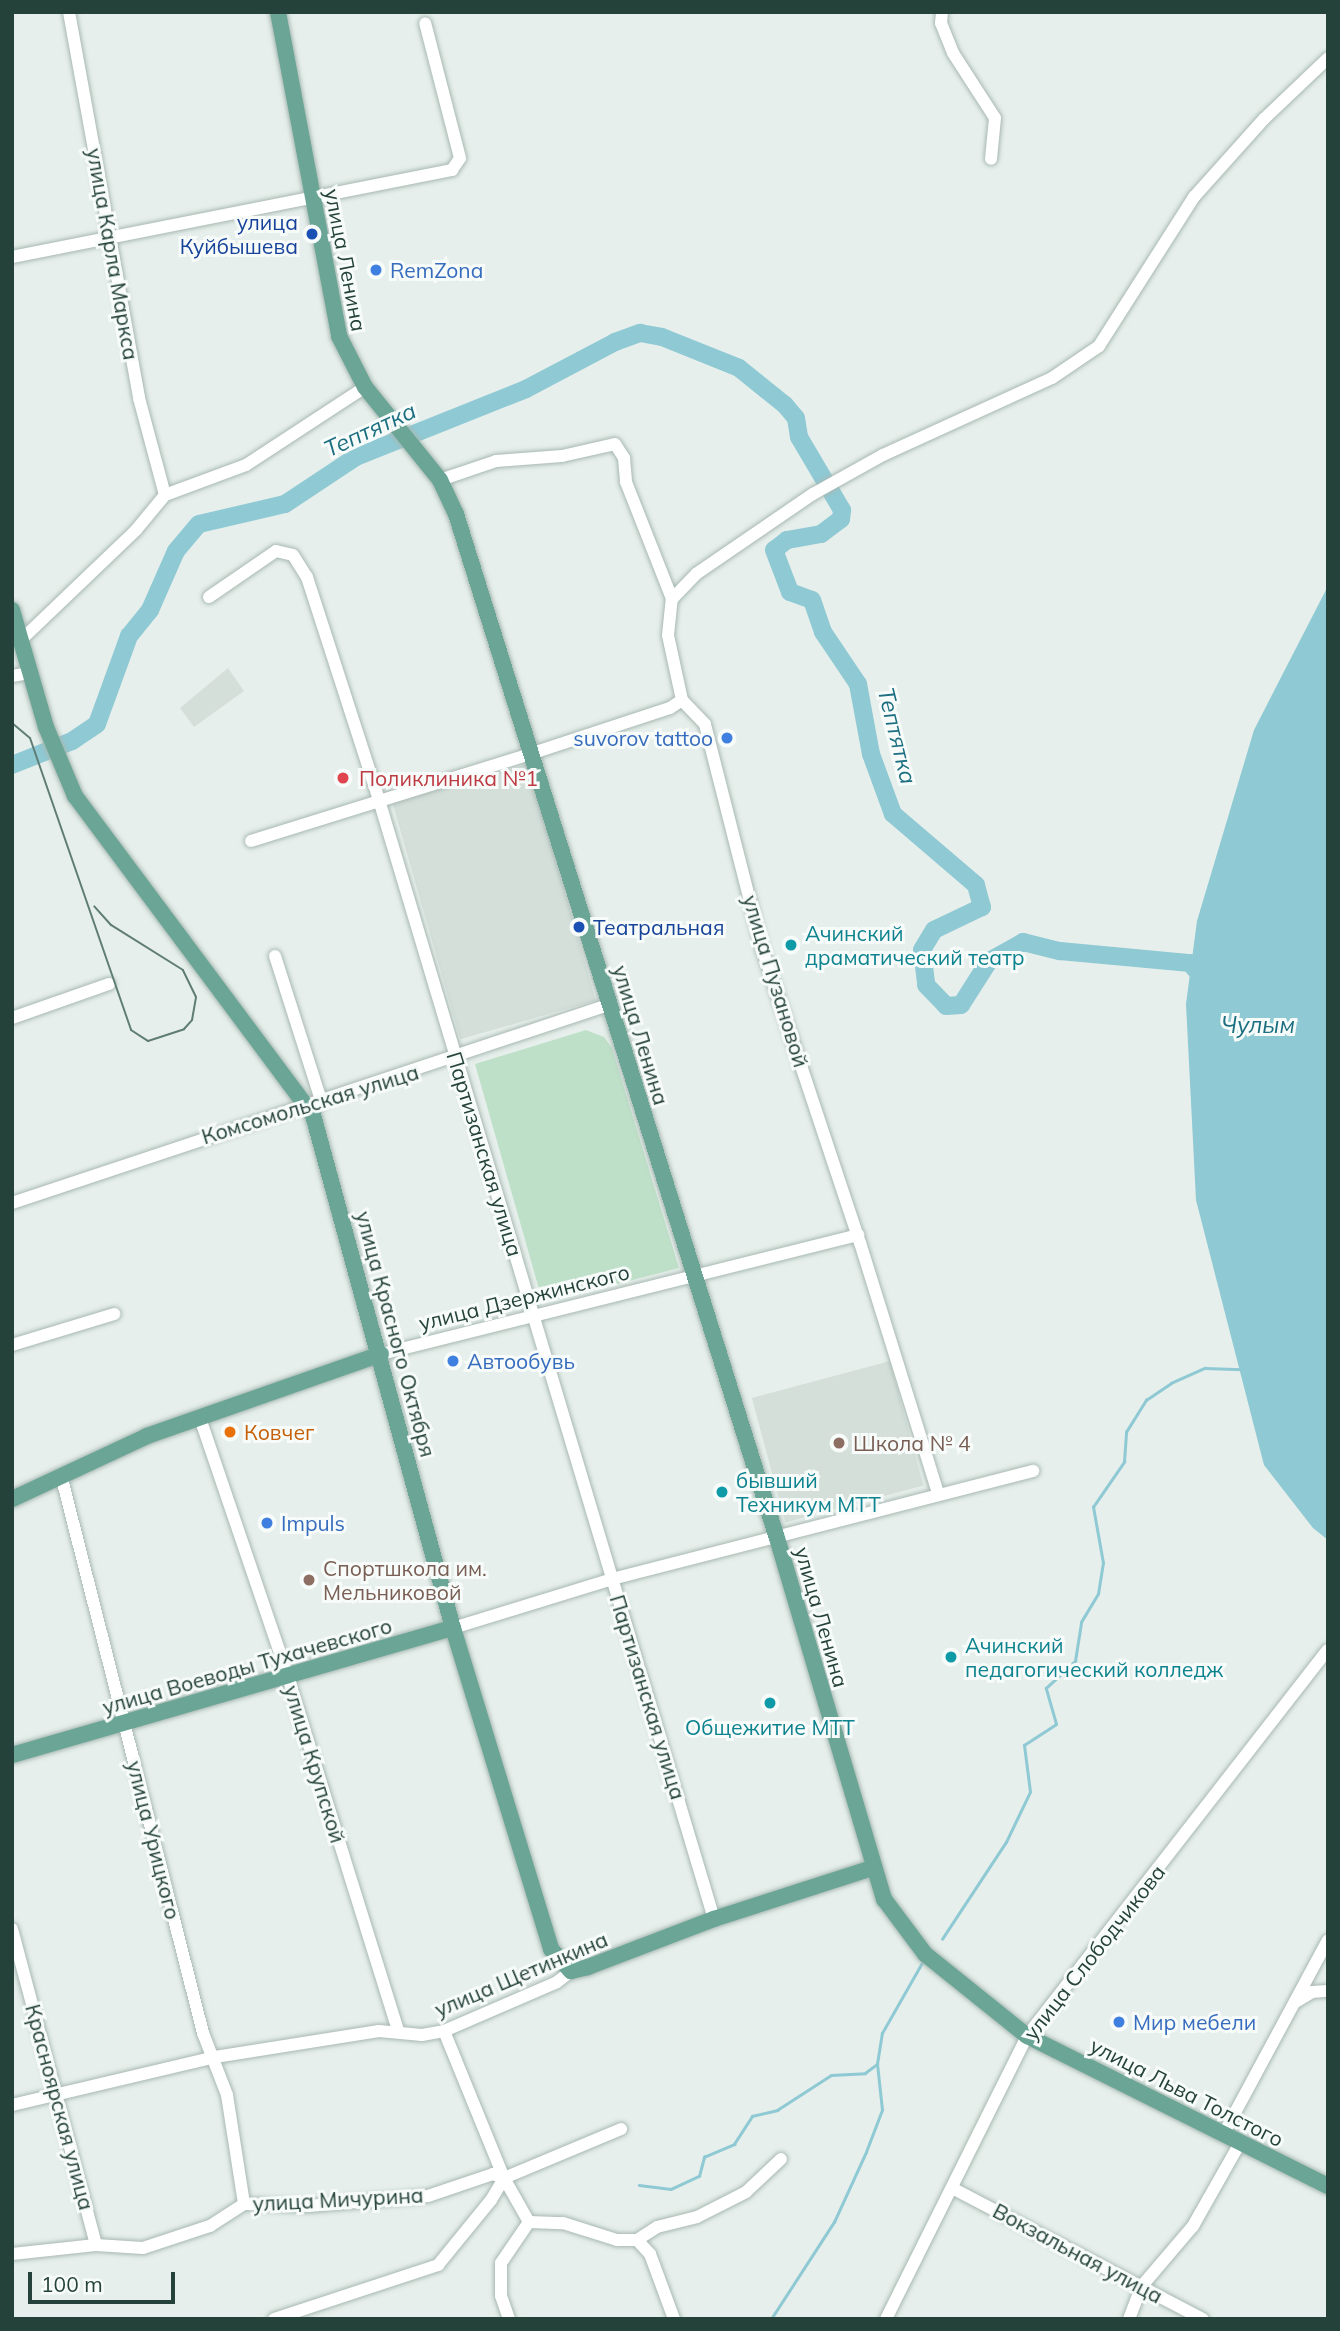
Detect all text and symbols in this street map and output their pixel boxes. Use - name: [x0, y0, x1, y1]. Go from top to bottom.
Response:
- street label: улица Карла Маркса: [82, 146, 144, 362]
- street label: улица Ленина: [320, 187, 372, 333]
- place label: улица Куйбышева: [180, 209, 298, 259]
- marker: улица Куйбышева: [304, 226, 320, 242]
- place label: RemZona: [390, 257, 483, 283]
- marker: RemZona: [368, 262, 384, 278]
- water label: Тептятка: [320, 397, 420, 463]
- water label: Тептятка: [872, 685, 922, 787]
- place label: suvorov tattoo: [573, 725, 713, 751]
- marker: suvorov tattoo: [719, 730, 735, 746]
- place label: Поликлиника №1: [359, 765, 538, 791]
- marker: Поликлиника №1: [333, 768, 353, 788]
- street label: улица Пузановой: [738, 892, 814, 1070]
- place label: Театральная: [593, 914, 724, 940]
- marker: Театральная: [571, 919, 587, 935]
- place label: Ачинский драматический театр: [805, 920, 1025, 970]
- marker: Ачинский драматический театр: [783, 937, 799, 953]
- street label: улица Ленина: [608, 962, 674, 1108]
- water label: Чулым: [1221, 1011, 1295, 1039]
- street label: Партизанская улица: [442, 1049, 528, 1259]
- street label: Комсомольская улица: [198, 1059, 422, 1149]
- street label: улица Красного Октября: [351, 1208, 441, 1460]
- street label: улица Дзержинского: [416, 1259, 632, 1335]
- place label: Автообувь: [467, 1348, 575, 1374]
- marker: Автообувь: [445, 1353, 461, 1369]
- place label: Ковчег: [244, 1419, 314, 1445]
- marker: Ковчег: [222, 1424, 238, 1440]
- place label: Школа № 4: [853, 1430, 971, 1456]
- marker: Школа № 4: [831, 1435, 847, 1451]
- place label: бывший Техникум МТТ: [736, 1467, 881, 1517]
- marker: бывший Техникум МТТ: [714, 1484, 730, 1500]
- place label: Impuls: [281, 1510, 345, 1536]
- marker: Impuls: [259, 1515, 275, 1531]
- street label: улица Ленина: [790, 1544, 854, 1690]
- place label: Спортшкола им. Мельниковой: [323, 1555, 487, 1605]
- marker: Спортшкола им. Мельниковой: [301, 1572, 317, 1588]
- street label: Партизанская улица: [605, 1592, 691, 1802]
- street label: улица Воеводы Тухачевского: [99, 1613, 395, 1719]
- place label: Ачинский педагогический колледж: [965, 1632, 1223, 1682]
- marker: Ачинский педагогический колледж: [943, 1649, 959, 1665]
- street label: улица Крупской: [279, 1682, 351, 1846]
- marker: Общежитие МТТ: [762, 1695, 778, 1711]
- place label: Общежитие МТТ: [685, 1714, 855, 1740]
- street label: улица Урицкого: [122, 1758, 186, 1922]
- street label: улица Слободчикова: [1018, 1859, 1170, 2045]
- street label: улица Щетинкина: [431, 1926, 611, 2022]
- street label: Красноярская улица: [20, 2001, 100, 2213]
- place label: Мир мебели: [1133, 2009, 1256, 2035]
- marker: Мир мебели: [1111, 2014, 1127, 2030]
- street label: улица Льва Толстого: [1086, 2032, 1288, 2152]
- street label: улица Мичурина: [252, 2182, 424, 2216]
- street label: Вокзальная улица: [989, 2198, 1167, 2308]
- scale bar: [32, 2258, 178, 2302]
- text: 100 m: [41, 2271, 103, 2297]

